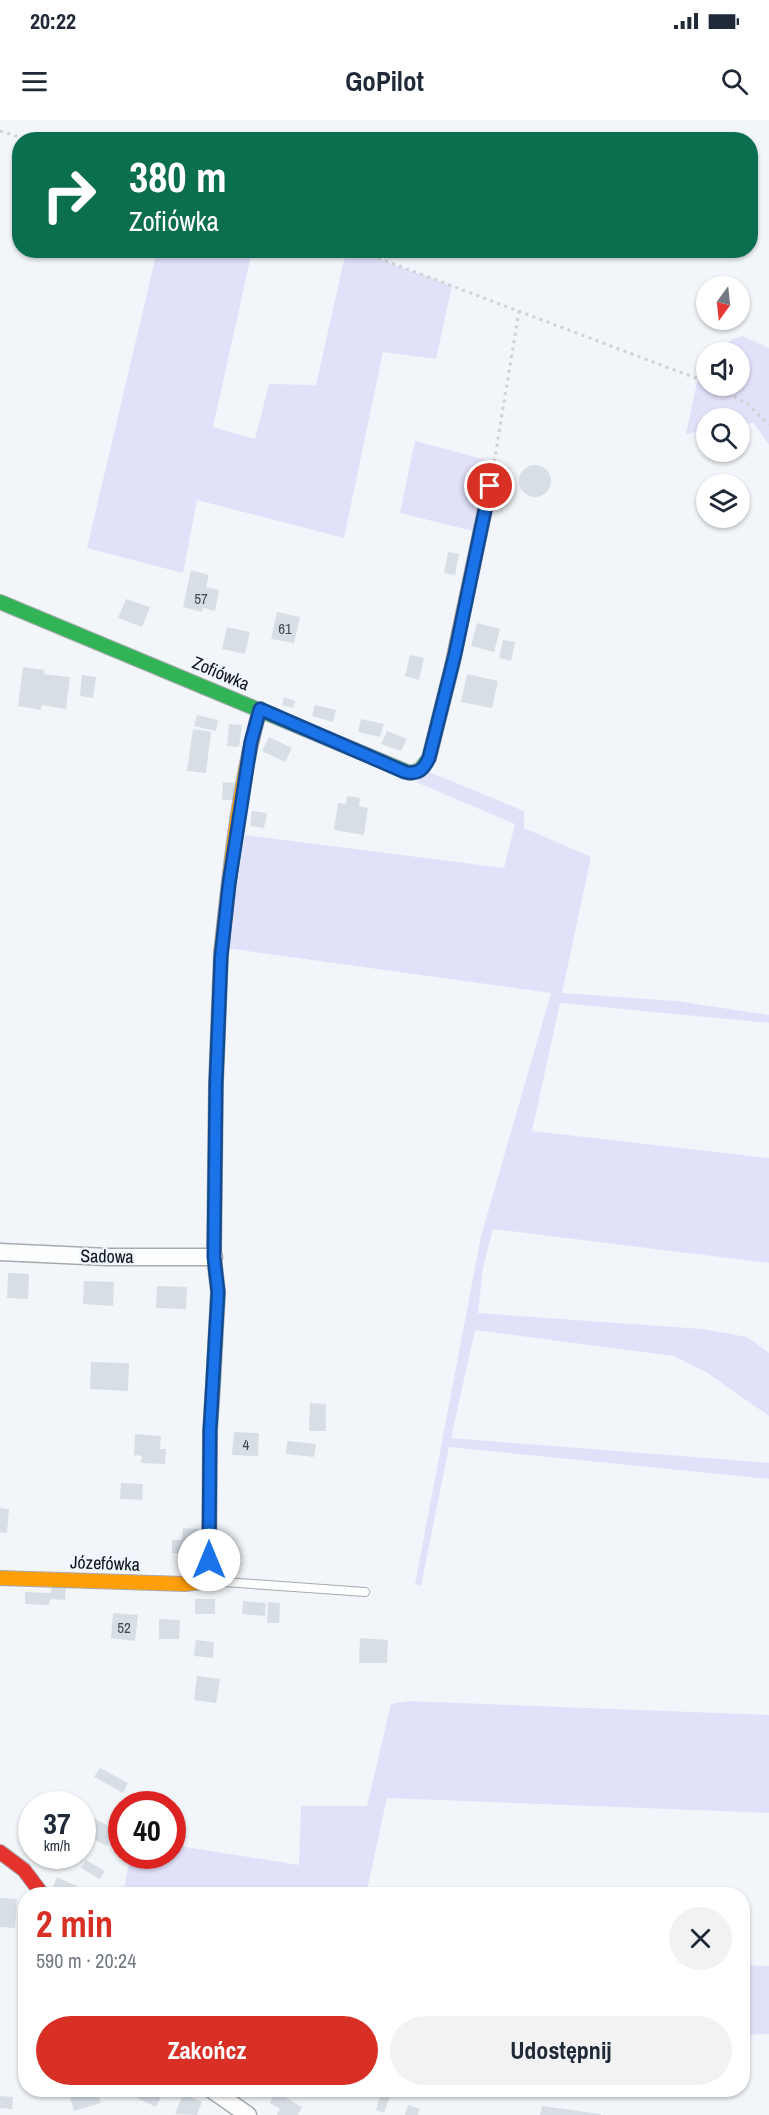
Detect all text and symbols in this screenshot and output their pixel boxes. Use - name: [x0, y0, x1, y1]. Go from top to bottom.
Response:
- text: 20:22: [30, 6, 76, 36]
- text: GoPilot: [345, 63, 424, 99]
- icon: menu: [18, 65, 51, 98]
- icon: search: [718, 65, 751, 98]
- text: 380 m: [129, 149, 227, 205]
- icon: right: [30, 156, 108, 234]
- text: Zofiówka: [129, 203, 219, 239]
- north arrow: [696, 276, 750, 330]
- map controls: [696, 276, 750, 528]
- button: sound: [696, 342, 750, 396]
- button: search: [696, 408, 750, 462]
- pin: [464, 460, 515, 511]
- icon: arrive: [473, 469, 506, 502]
- button: layers: [696, 474, 750, 528]
- house number: 57: [194, 588, 208, 609]
- house number: 61: [278, 618, 292, 639]
- street label: Zofiówka: [189, 650, 253, 696]
- street label: Sadowa: [80, 1243, 134, 1269]
- house number: 4: [243, 1434, 250, 1455]
- position arrow: [177, 1528, 241, 1592]
- street label: Józefówka: [70, 1549, 140, 1577]
- house number: 52: [117, 1617, 131, 1638]
- speed limit sign: 40: [108, 1791, 186, 1869]
- text: 37: [43, 1803, 71, 1843]
- text: km/h: [44, 1835, 70, 1856]
- text: 2 min: [36, 1900, 113, 1948]
- button: close: [669, 1907, 732, 1970]
- text: 590 m · 20:24: [36, 1947, 136, 1974]
- button: Zakończ: [36, 2016, 378, 2085]
- button: Udostępnij: [390, 2016, 732, 2085]

